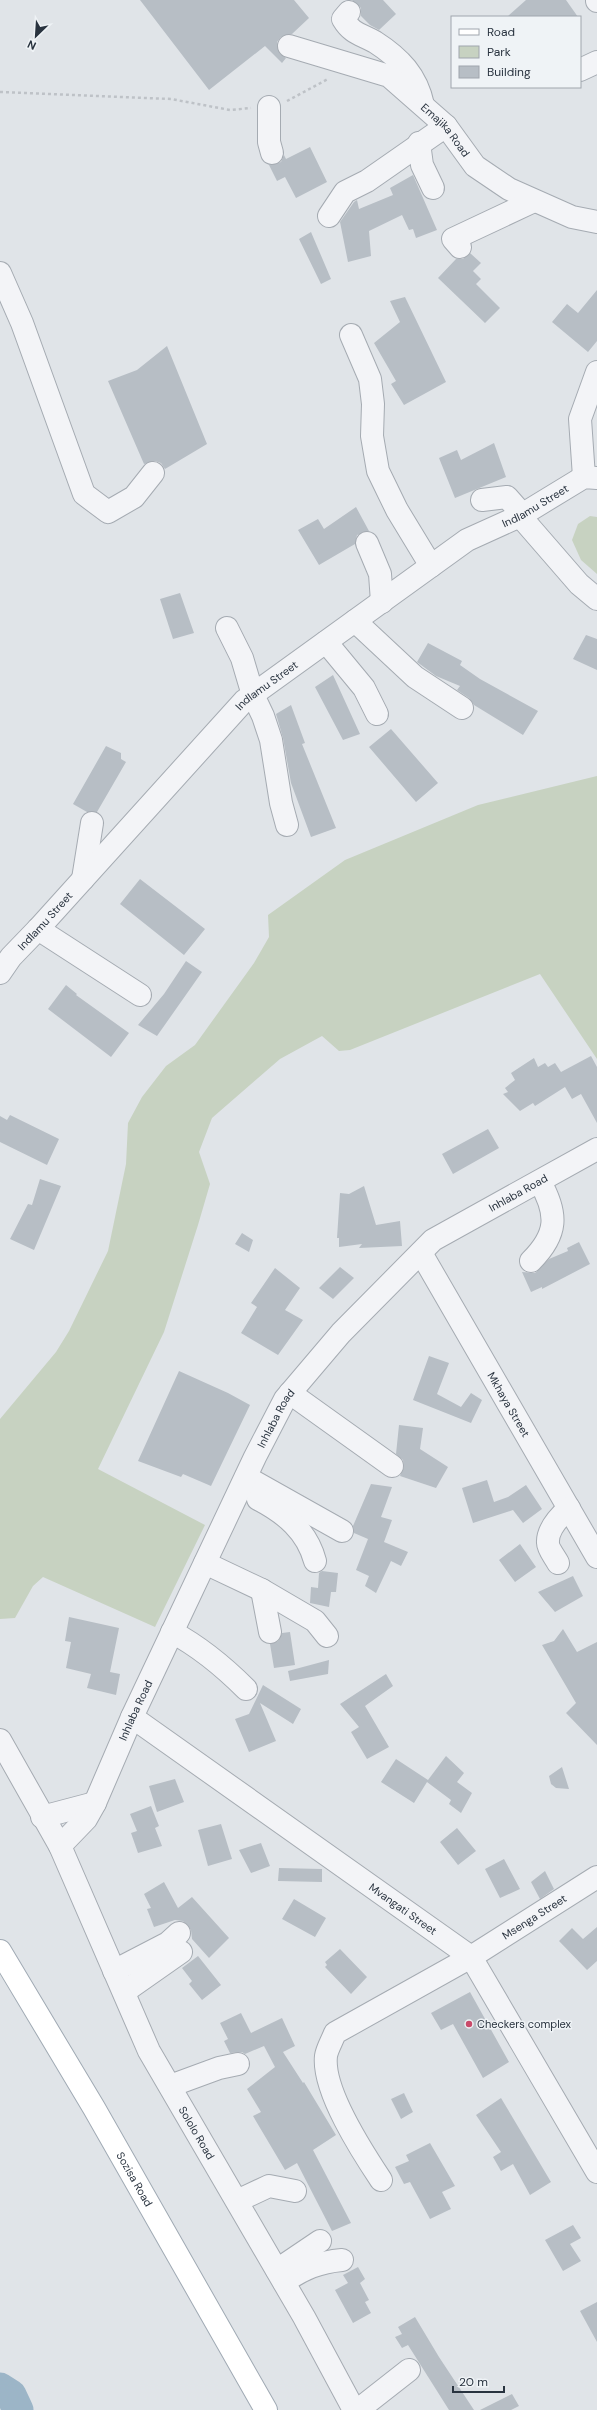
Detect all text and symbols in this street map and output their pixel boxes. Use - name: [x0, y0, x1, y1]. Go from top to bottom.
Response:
- north arrow: [16, 16, 56, 56]
- legend: [451, 16, 581, 88]
- text: Road: [487, 24, 515, 40]
- text: N: [25, 37, 38, 53]
- text: Park: [487, 44, 511, 60]
- text: Building: [487, 64, 531, 80]
- street label: Emajika Road: [418, 100, 473, 160]
- street label: Indlamu Street: [500, 481, 571, 530]
- street label: Indlamu Street: [232, 657, 301, 713]
- street label: Indlamu Street: [15, 889, 75, 953]
- street label: Inhlaba Road: [486, 1171, 550, 1215]
- street label: Mkhaya Street: [484, 1369, 533, 1439]
- street label: Inhlaba Road: [254, 1386, 298, 1450]
- street label: Inhlaba Road: [116, 1678, 156, 1743]
- street label: Mvangati Street: [366, 1880, 440, 1938]
- street label: Msenga Street: [499, 1891, 569, 1943]
- place label: Checkers complex: [477, 2017, 572, 2031]
- marker: Checkers complex: [464, 2019, 474, 2029]
- street label: Sololo Road: [176, 2104, 218, 2162]
- street label: Sozisa Road: [113, 2149, 156, 2209]
- scale bar: [453, 2368, 504, 2394]
- text: 20 m: [459, 2374, 488, 2390]

